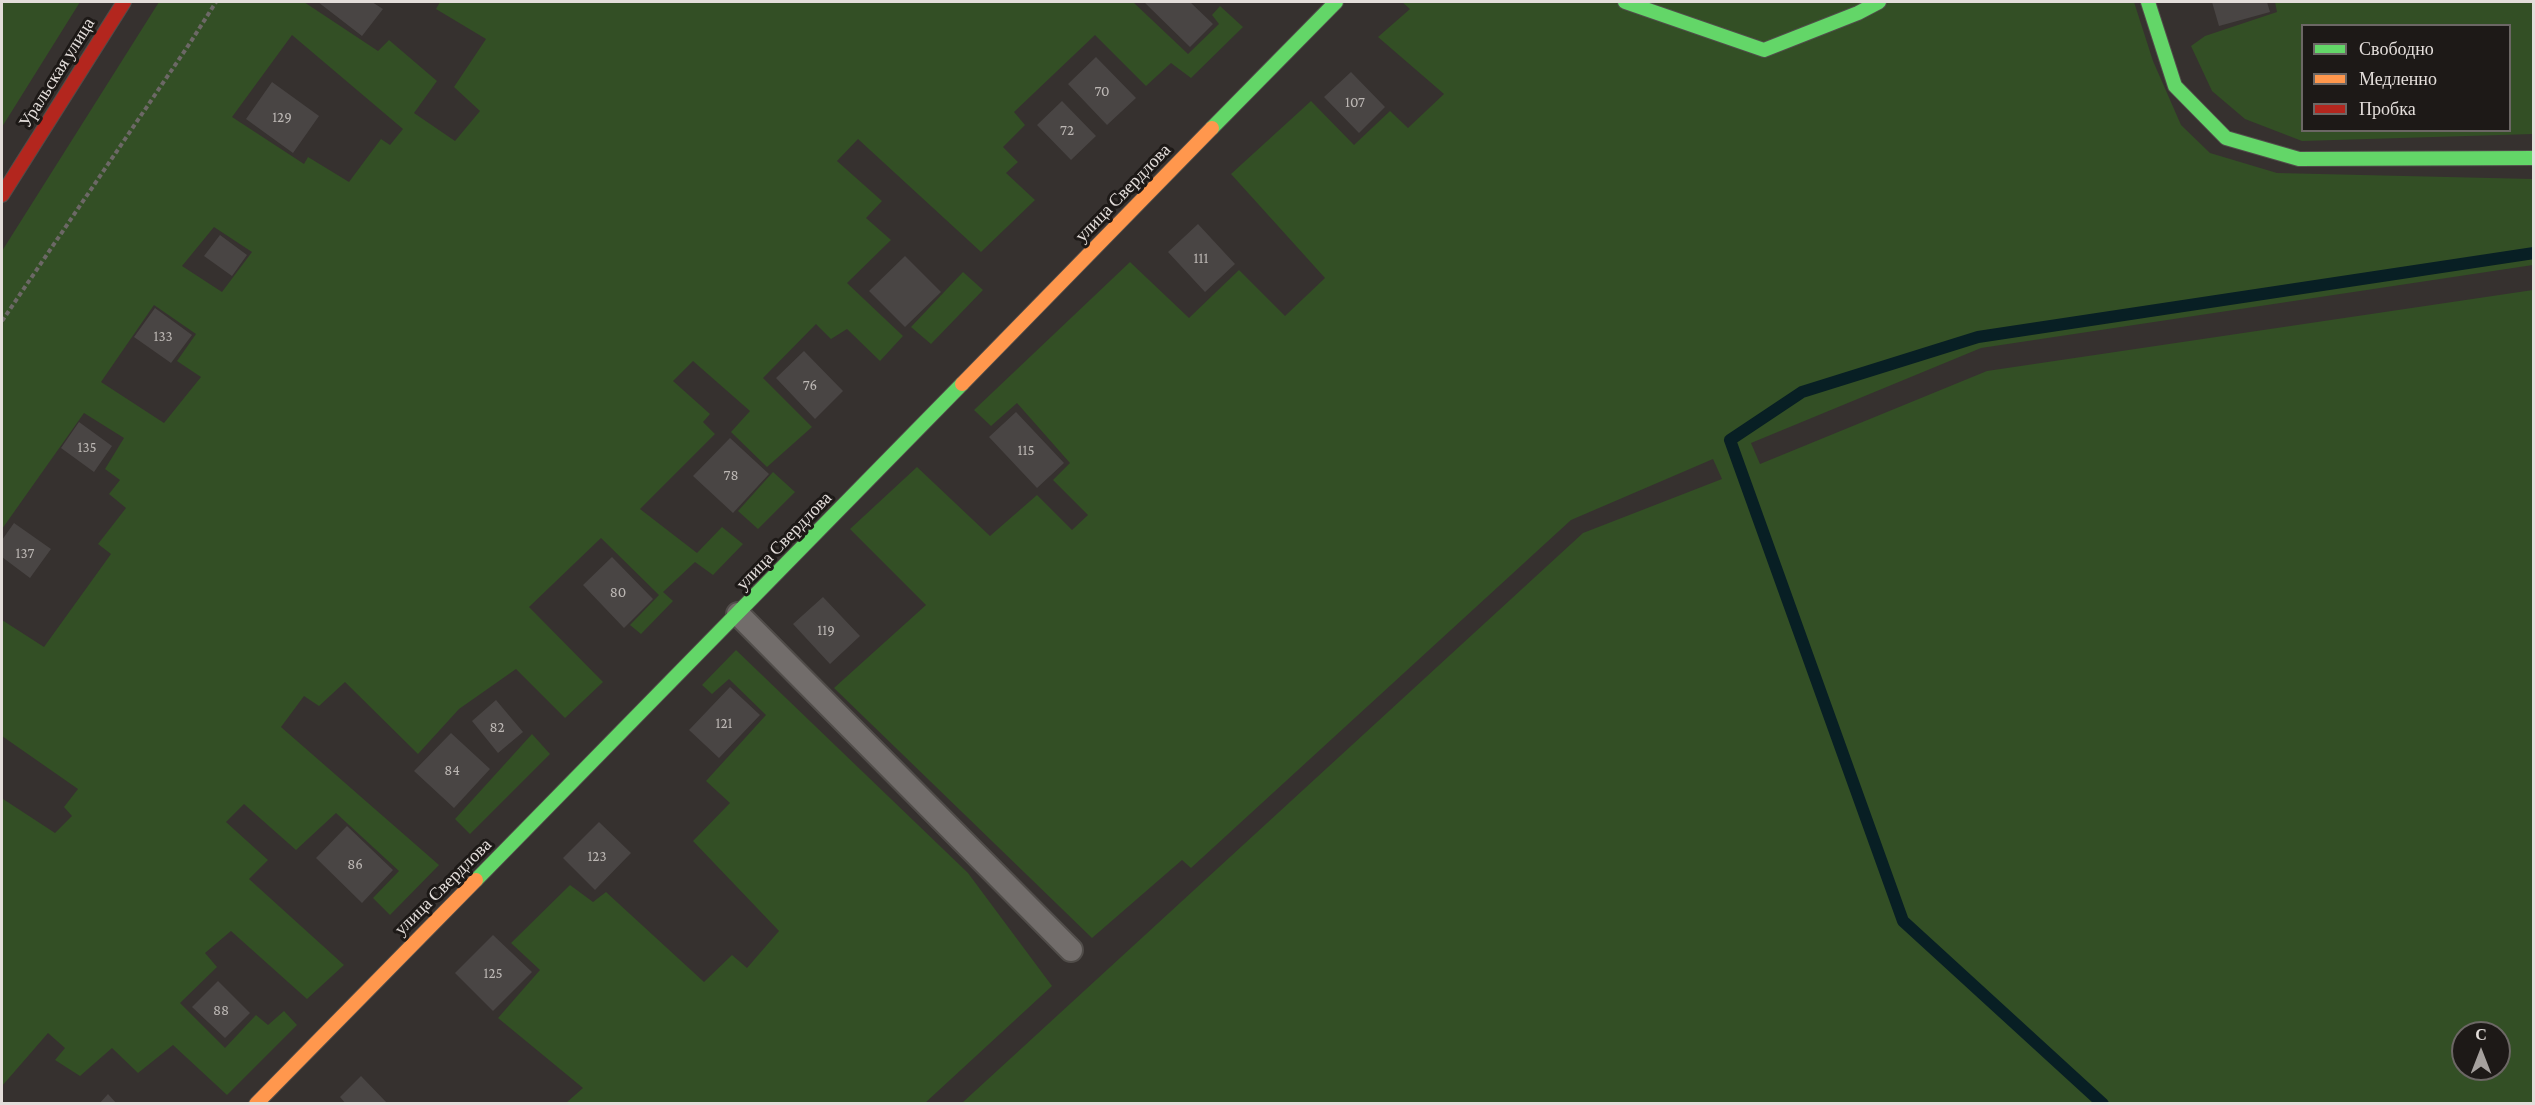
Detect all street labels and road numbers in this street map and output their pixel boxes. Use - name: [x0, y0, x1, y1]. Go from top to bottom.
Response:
- street label: Уральская улица: [14, 14, 100, 132]
- street label: улица Свердлова: [1071, 139, 1175, 247]
- street label: улица Свердлова: [732, 487, 836, 595]
- street label: улица Свердлова: [390, 834, 496, 940]

